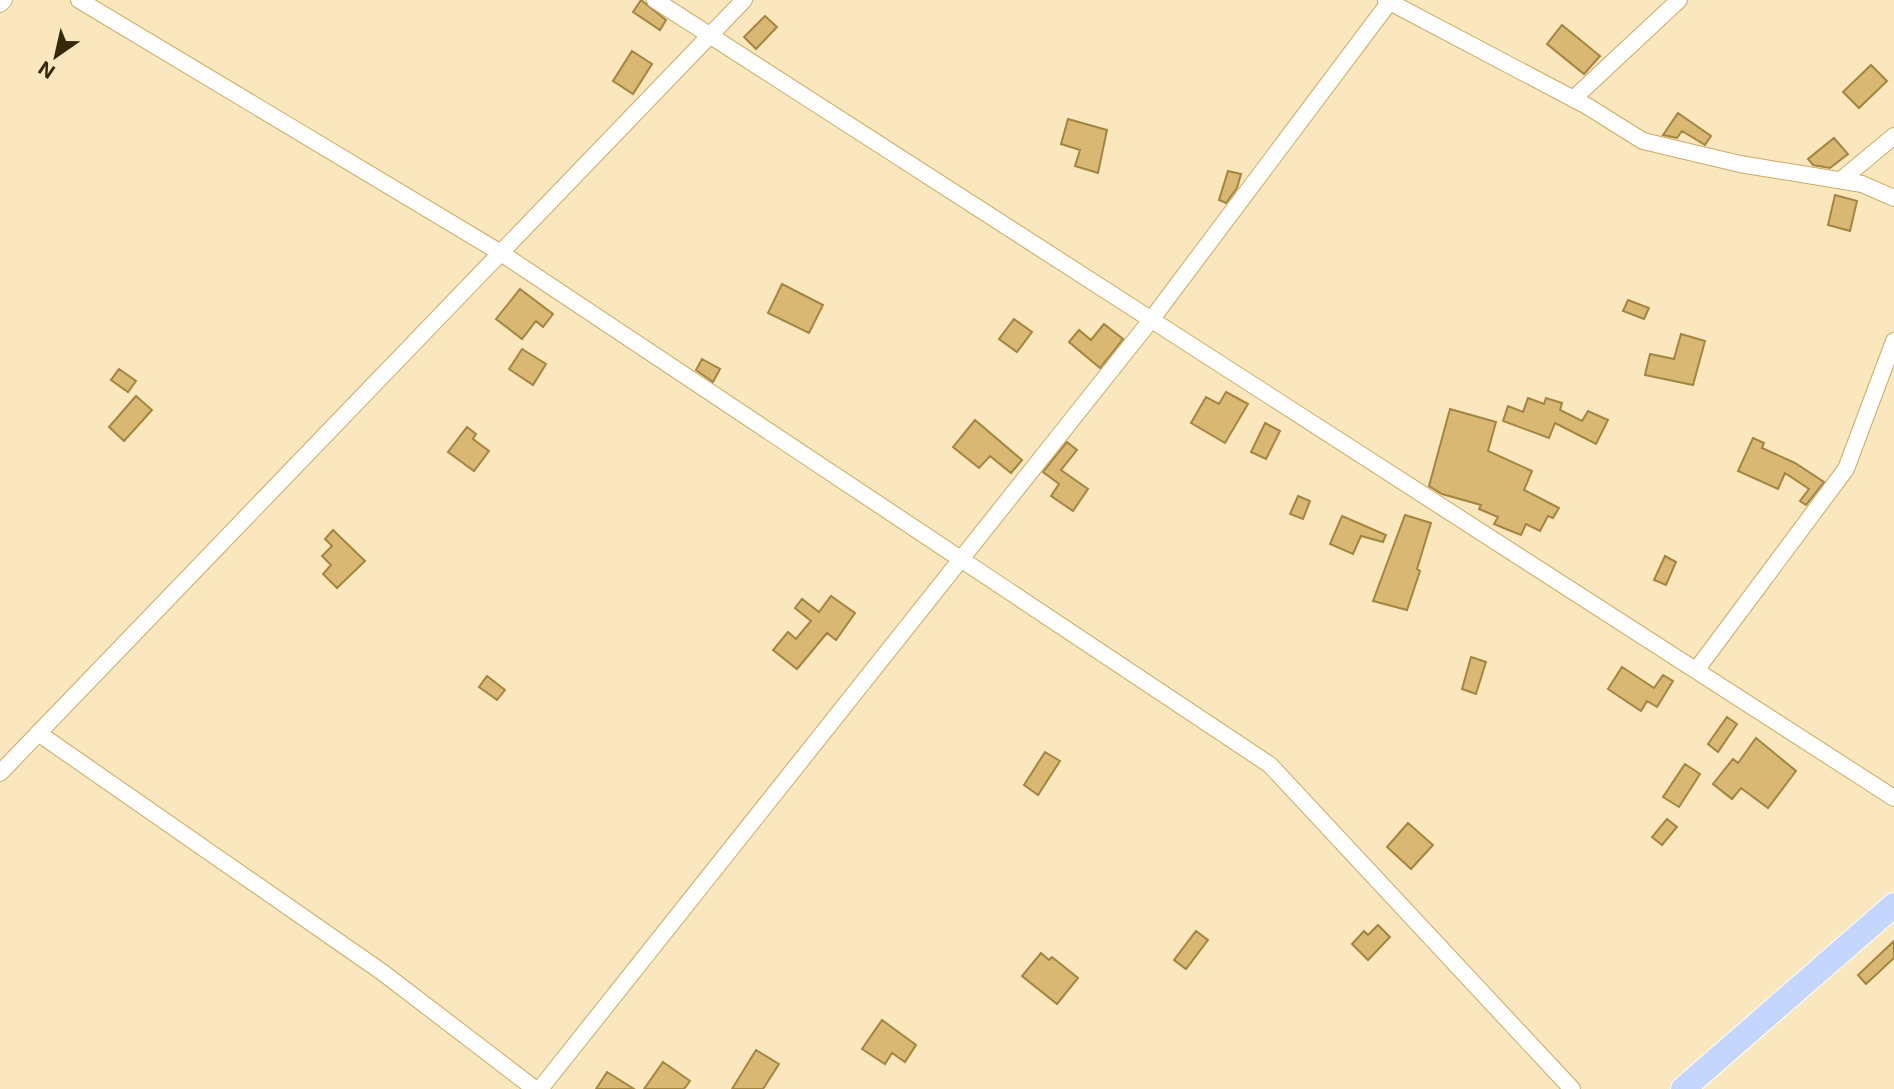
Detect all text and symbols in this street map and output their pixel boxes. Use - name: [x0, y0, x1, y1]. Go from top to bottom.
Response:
- north arrow: [21, 21, 91, 91]
- text: N: [34, 56, 59, 83]

